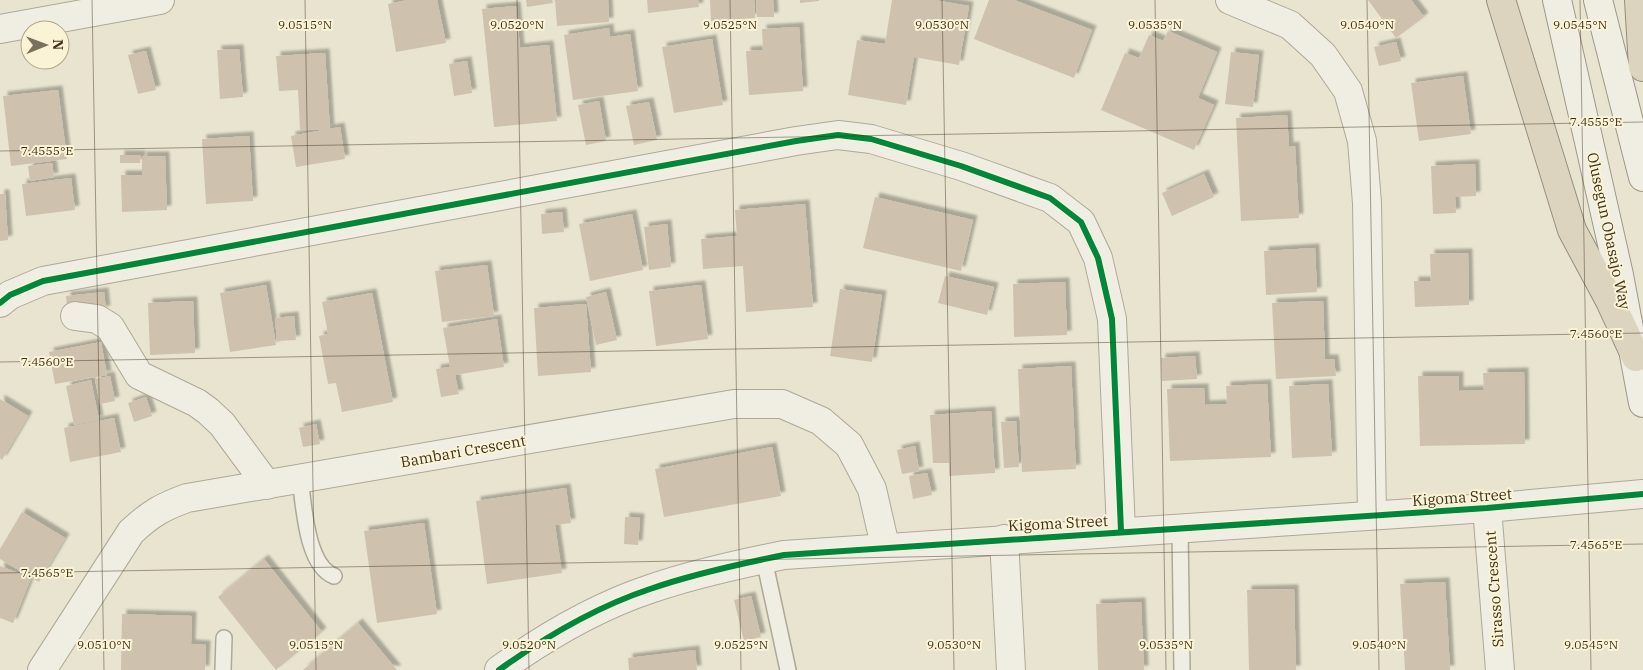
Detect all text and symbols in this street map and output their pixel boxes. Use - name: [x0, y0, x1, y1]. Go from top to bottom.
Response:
- text: 9.0515°N: [278, 17, 332, 32]
- text: 9.0520°N: [490, 17, 544, 32]
- text: 9.0525°N: [703, 17, 757, 32]
- text: 9.0530°N: [915, 17, 969, 32]
- text: 9.0535°N: [1128, 17, 1182, 32]
- text: 9.0540°N: [1340, 17, 1394, 32]
- text: 9.0545°N: [1553, 17, 1607, 32]
- north arrow: [20, 20, 70, 70]
- text: N: [49, 39, 67, 50]
- text: 7.4555°E: [1570, 114, 1622, 129]
- text: 7.4555°E: [21, 143, 73, 158]
- street label: Olusegun Obasajo Way: [1583, 151, 1635, 311]
- text: 7.4560°E: [1570, 326, 1622, 341]
- text: 7.4560°E: [21, 354, 73, 369]
- street label: Bambari Crescent: [399, 431, 527, 471]
- street label: Kigoma Street: [1411, 484, 1513, 510]
- street label: Kigoma Street: [1008, 511, 1108, 535]
- street label: Sirasso Crescent: [1480, 530, 1508, 648]
- text: 7.4565°E: [1570, 537, 1622, 552]
- text: 7.4565°E: [21, 565, 73, 580]
- text: 9.0510°N: [77, 637, 131, 652]
- text: 9.0515°N: [289, 637, 343, 652]
- text: 9.0520°N: [502, 637, 556, 652]
- text: 9.0525°N: [714, 637, 768, 652]
- text: 9.0530°N: [927, 637, 981, 652]
- text: 9.0535°N: [1139, 637, 1193, 652]
- text: 9.0540°N: [1352, 637, 1406, 652]
- text: 9.0545°N: [1564, 637, 1618, 652]

